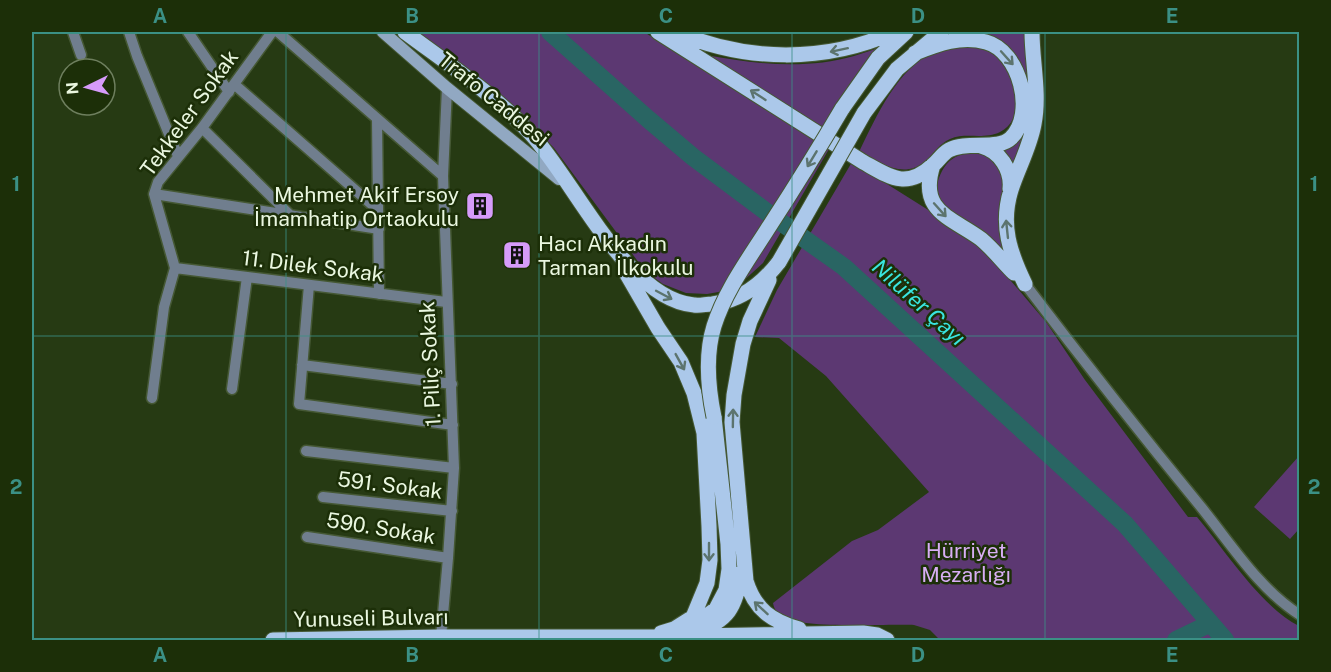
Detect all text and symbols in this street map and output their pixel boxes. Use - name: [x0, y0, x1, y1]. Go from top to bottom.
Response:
- text: A: [153, 4, 167, 28]
- text: B: [405, 4, 419, 28]
- text: C: [659, 4, 673, 28]
- text: D: [911, 4, 925, 28]
- text: E: [1166, 4, 1178, 28]
- one-way arrow: [830, 44, 849, 56]
- street label: Tekkeler Sokak: [135, 45, 243, 181]
- street label: Trafo Caddesi: [434, 47, 554, 151]
- one-way arrow: [1000, 51, 1014, 66]
- north arrow: [57, 57, 117, 117]
- text: N: [63, 81, 83, 95]
- one-way arrow: [749, 89, 766, 102]
- one-way arrow: [806, 150, 818, 167]
- text: 1: [12, 172, 20, 196]
- text: 1: [1310, 172, 1318, 196]
- place label: Mehmet Akif Ersoy İmamhatip Ortaokulu: [254, 182, 459, 231]
- building icon: Mehmet Akif Ersoy İmamhatip Ortaokulu: [464, 190, 496, 222]
- one-way arrow: [933, 202, 947, 217]
- one-way arrow: [1001, 219, 1012, 239]
- place label: Hacı Akkadın Tarman İlkokulu: [538, 231, 693, 280]
- building icon: Hacı Akkadın Tarman İlkokulu: [501, 239, 533, 271]
- street label: 11. Dilek Sokak: [241, 245, 385, 287]
- water label: Nilüfer Çayı: [867, 253, 971, 351]
- one-way arrow: [655, 290, 673, 301]
- street label: 1. Piliç Sokak: [414, 300, 446, 427]
- one-way arrow: [674, 353, 686, 370]
- one-way arrow: [727, 409, 739, 429]
- street label: 591. Sokak: [336, 466, 444, 504]
- text: 2: [10, 475, 22, 499]
- text: 2: [1308, 475, 1320, 499]
- street label: 590. Sokak: [325, 507, 437, 549]
- park label: Hürriyet Mezarlığı: [921, 538, 1011, 587]
- one-way arrow: [703, 542, 715, 562]
- one-way arrow: [754, 601, 769, 615]
- street label: Yunuseli Bulvarı: [293, 604, 449, 632]
- text: A: [153, 643, 167, 667]
- text: B: [405, 643, 419, 667]
- text: C: [659, 643, 673, 667]
- text: D: [911, 643, 925, 667]
- text: E: [1166, 643, 1178, 667]

